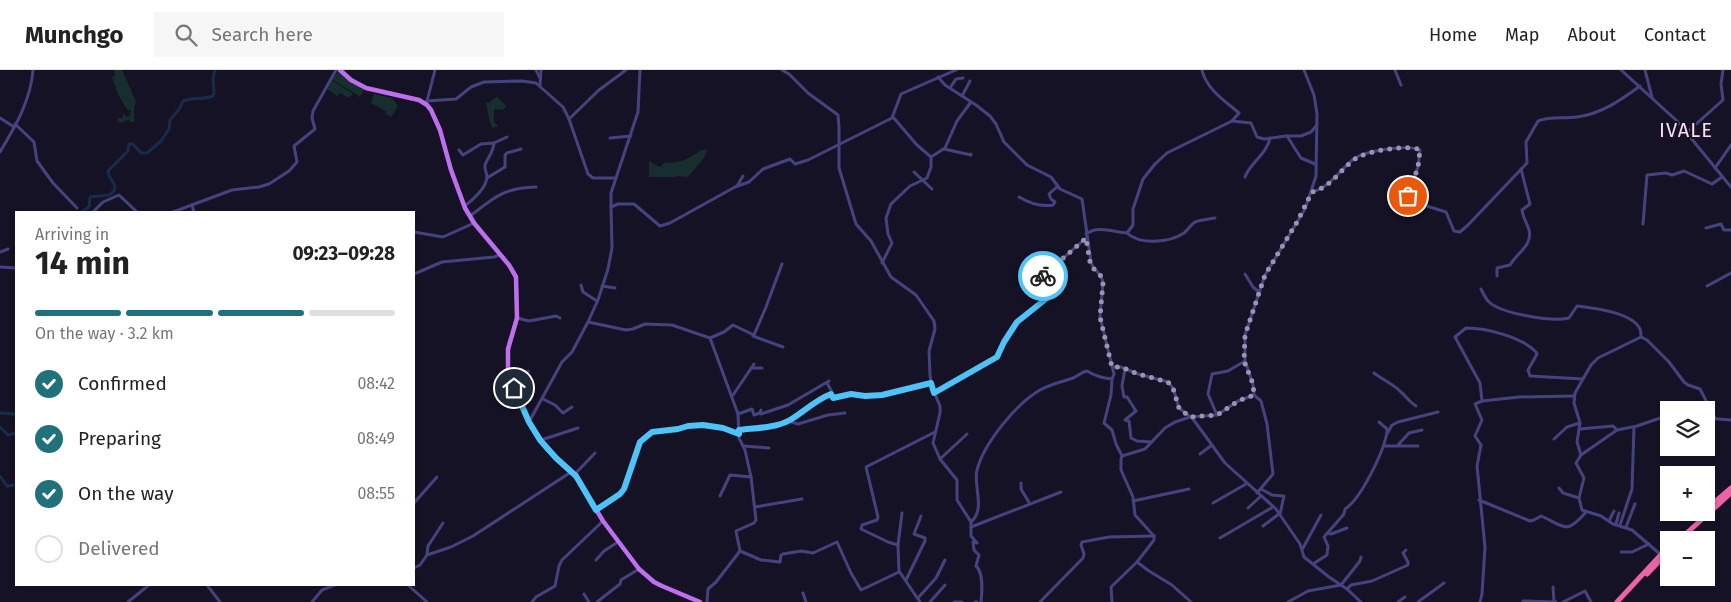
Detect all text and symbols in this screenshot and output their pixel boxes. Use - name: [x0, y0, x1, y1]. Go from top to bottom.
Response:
- search box: [154, 12, 504, 57]
- text: Munchgo: [25, 21, 124, 49]
- icon: search: [172, 21, 200, 49]
- text: Search here: [212, 23, 313, 46]
- text: Home: [1429, 24, 1477, 46]
- text: Map: [1505, 24, 1539, 46]
- text: About: [1567, 24, 1616, 46]
- text: Contact: [1644, 24, 1706, 46]
- district label: IVALE: [1659, 118, 1713, 142]
- pin: [1387, 175, 1429, 217]
- icon: bag: [1394, 182, 1422, 210]
- text: Arriving in: [35, 225, 109, 244]
- text: 09:23–09:28: [292, 242, 395, 265]
- text: 14 min: [35, 244, 130, 282]
- courier: [1018, 251, 1068, 301]
- icon: bike: [1029, 262, 1057, 290]
- text: On the way · 3.2 km: [35, 324, 174, 343]
- pin: [493, 367, 535, 409]
- icon: check: [35, 370, 63, 398]
- text: Confirmed: [78, 372, 167, 395]
- text: 08:42: [357, 374, 395, 393]
- icon: home: [500, 374, 528, 402]
- map controls: [1660, 401, 1715, 586]
- button: layers: [1660, 401, 1715, 456]
- icon: check: [35, 425, 63, 453]
- text: Preparing: [78, 427, 161, 450]
- text: 08:49: [357, 429, 395, 448]
- button: +: [1660, 466, 1715, 521]
- icon: check: [35, 480, 63, 508]
- text: On the way: [78, 482, 174, 505]
- text: 08:55: [357, 484, 395, 503]
- button: −: [1660, 531, 1715, 586]
- text: Delivered: [78, 537, 160, 560]

